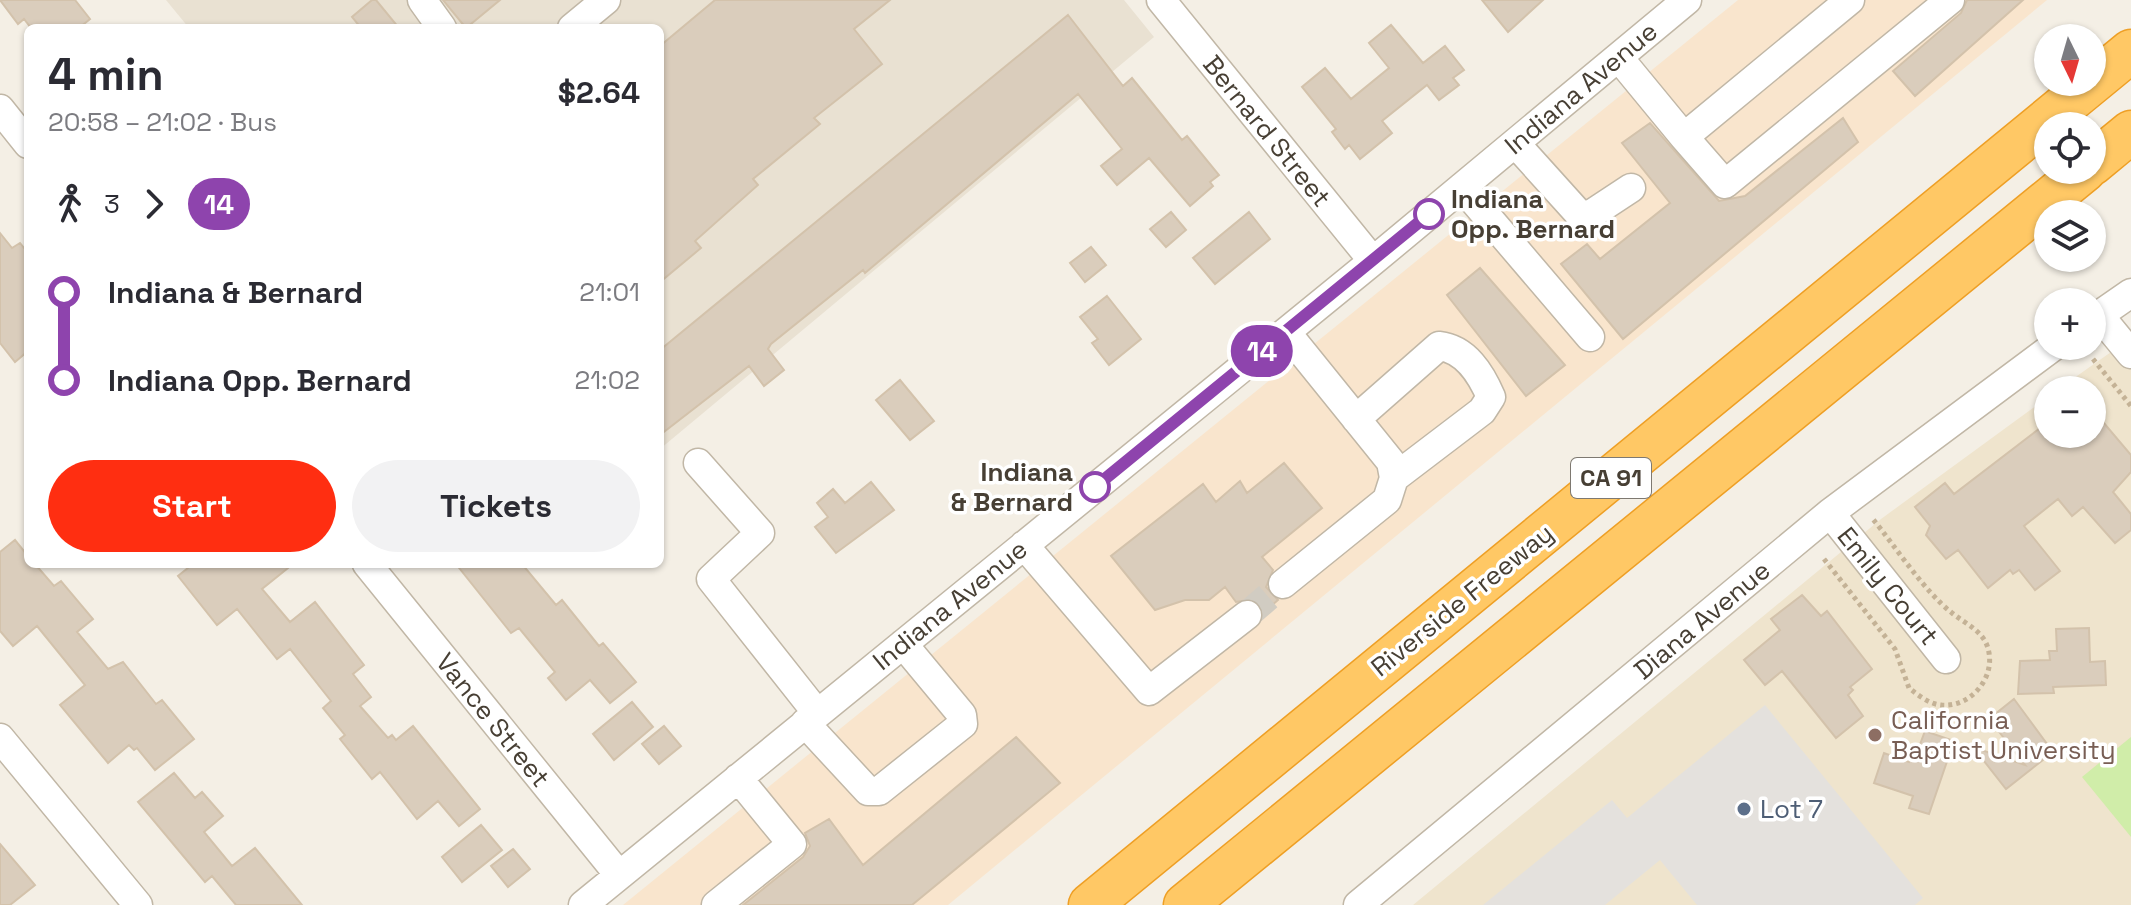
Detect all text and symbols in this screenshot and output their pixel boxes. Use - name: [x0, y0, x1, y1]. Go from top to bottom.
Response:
- street label: Indiana Avenue: [1498, 14, 1664, 162]
- north arrow: [2034, 24, 2106, 96]
- map controls: [2034, 24, 2106, 448]
- text: 4 min: [48, 47, 164, 103]
- street label: Bernard Street: [1195, 48, 1339, 214]
- text: $2.64: [558, 73, 640, 112]
- text: 20:58 – 21:02 · Bus: [48, 105, 277, 139]
- button: locate: [2034, 112, 2106, 184]
- icon: walk: [48, 182, 92, 226]
- icon: forward: [132, 182, 176, 226]
- place label: Indiana Opp. Bernard: [1451, 182, 1615, 246]
- text: 14: [204, 186, 234, 222]
- text: 3: [104, 187, 120, 221]
- marker: Indiana Opp. Bernard: [1414, 199, 1444, 229]
- button: layers: [2034, 200, 2106, 272]
- text: Indiana & Bernard: [108, 273, 363, 312]
- text: 21:01: [579, 275, 640, 309]
- button: +: [2034, 288, 2106, 360]
- line badge: 14: [1226, 325, 1298, 377]
- text: 14: [1247, 333, 1277, 369]
- text: Indiana Opp. Bernard: [108, 361, 412, 400]
- text: 21:02: [575, 363, 640, 397]
- button: −: [2034, 376, 2106, 448]
- place label: Indiana & Bernard: [951, 455, 1073, 519]
- road number: CA 91: [1571, 458, 1651, 498]
- button: Start: [48, 460, 336, 552]
- button: Tickets: [352, 460, 640, 552]
- marker: Indiana & Bernard: [1080, 472, 1110, 502]
- street label: Riverside Freeway: [1364, 516, 1560, 684]
- street label: Emily Court: [1830, 520, 1946, 652]
- street label: Indiana Avenue: [866, 532, 1034, 678]
- street label: Diana Avenue: [1627, 553, 1777, 687]
- street label: Vance Street: [428, 646, 558, 794]
- place label: California Baptist University: [1891, 703, 2116, 767]
- marker: California Baptist University: [1866, 726, 1884, 744]
- place label: Lot 7: [1760, 792, 1823, 826]
- marker: Lot 7: [1735, 800, 1753, 818]

